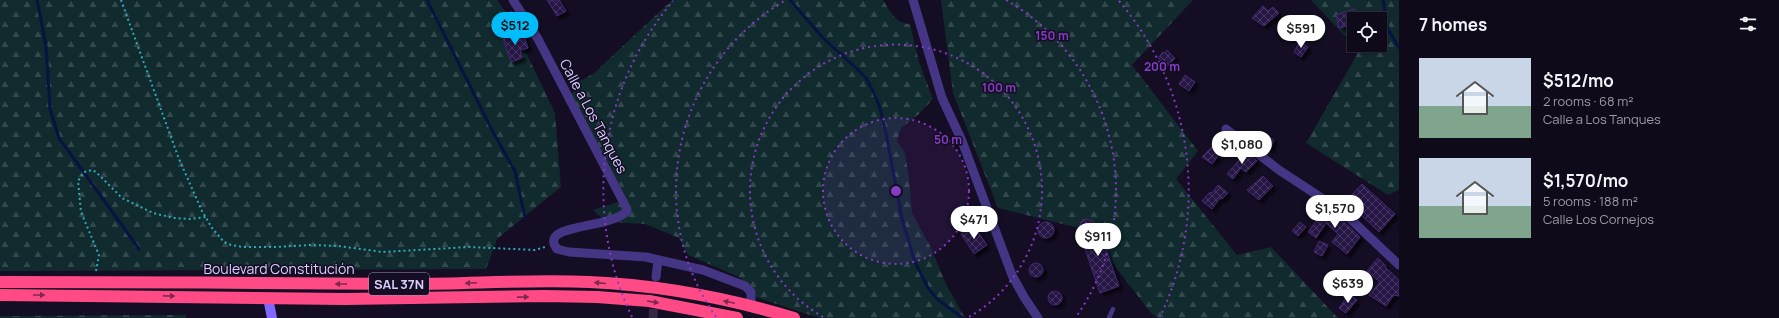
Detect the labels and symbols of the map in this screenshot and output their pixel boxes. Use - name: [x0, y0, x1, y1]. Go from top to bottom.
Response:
- pin: $512: [491, 12, 539, 46]
- pin: $591: [1277, 15, 1325, 49]
- text: 150 m: [1035, 27, 1069, 44]
- street label: Calle a Los Tanques: [556, 55, 632, 177]
- text: 200 m: [1144, 58, 1180, 75]
- text: 100 m: [982, 79, 1016, 96]
- text: 50 m: [934, 131, 962, 148]
- pin: $1,080: [1209, 131, 1275, 165]
- centre of rings: [889, 184, 903, 198]
- pin: $1,570: [1302, 195, 1368, 229]
- pin: $471: [950, 206, 998, 240]
- pin: $911: [1074, 223, 1122, 257]
- street label: Boulevard Constitución: [204, 259, 355, 278]
- pin: $639: [1324, 270, 1372, 304]
- road number: SAL 37N: [369, 273, 429, 295]
- one-way arrow: [594, 279, 606, 286]
- one-way arrow: [464, 280, 477, 286]
- one-way arrow: [334, 281, 347, 287]
- one-way arrow: [33, 292, 46, 298]
- one-way arrow: [163, 293, 176, 299]
- one-way arrow: [517, 294, 530, 300]
- one-way arrow: [723, 298, 735, 304]
- one-way arrow: [647, 299, 659, 305]

